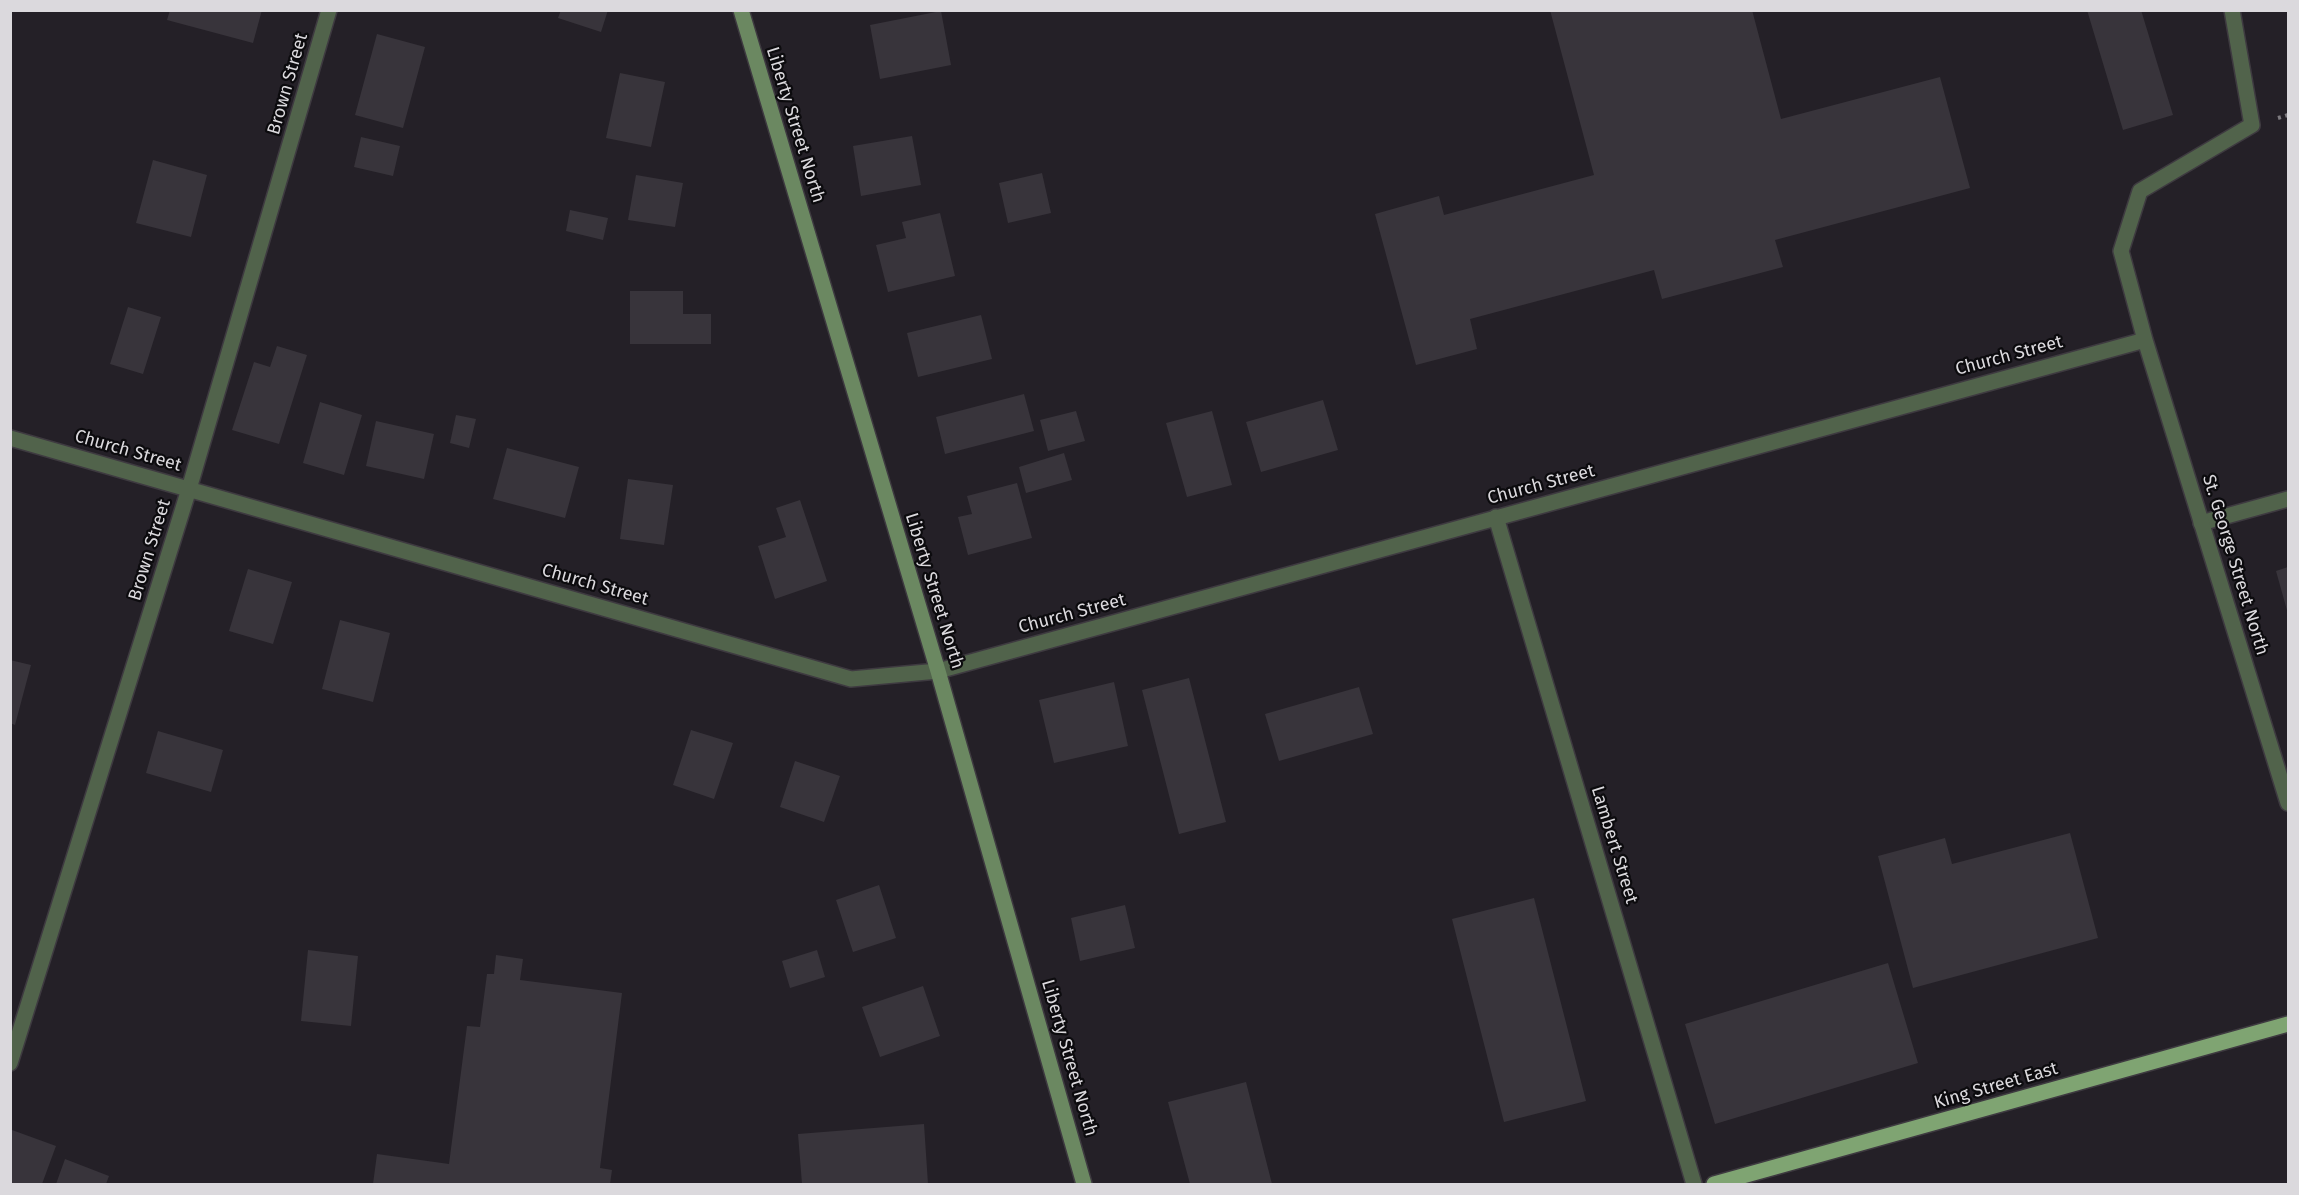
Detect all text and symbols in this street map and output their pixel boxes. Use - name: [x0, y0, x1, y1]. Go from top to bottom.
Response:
- street label: Brown Street: [263, 31, 313, 137]
- street label: Liberty Street North: [761, 44, 829, 206]
- street label: Church Street: [1953, 331, 2065, 381]
- street label: Church Street: [72, 425, 184, 477]
- street label: Church Street: [1485, 460, 1597, 510]
- street label: St. George Street North: [2197, 472, 2273, 658]
- street label: Brown Street: [124, 497, 176, 603]
- street label: Liberty Street North: [900, 510, 968, 672]
- street label: Church Street: [539, 559, 651, 611]
- street label: Church Street: [1016, 589, 1128, 639]
- street label: Lambert Street: [1586, 784, 1642, 906]
- street label: Liberty Street North: [1036, 977, 1102, 1139]
- street label: King Street East: [1932, 1058, 2060, 1114]

